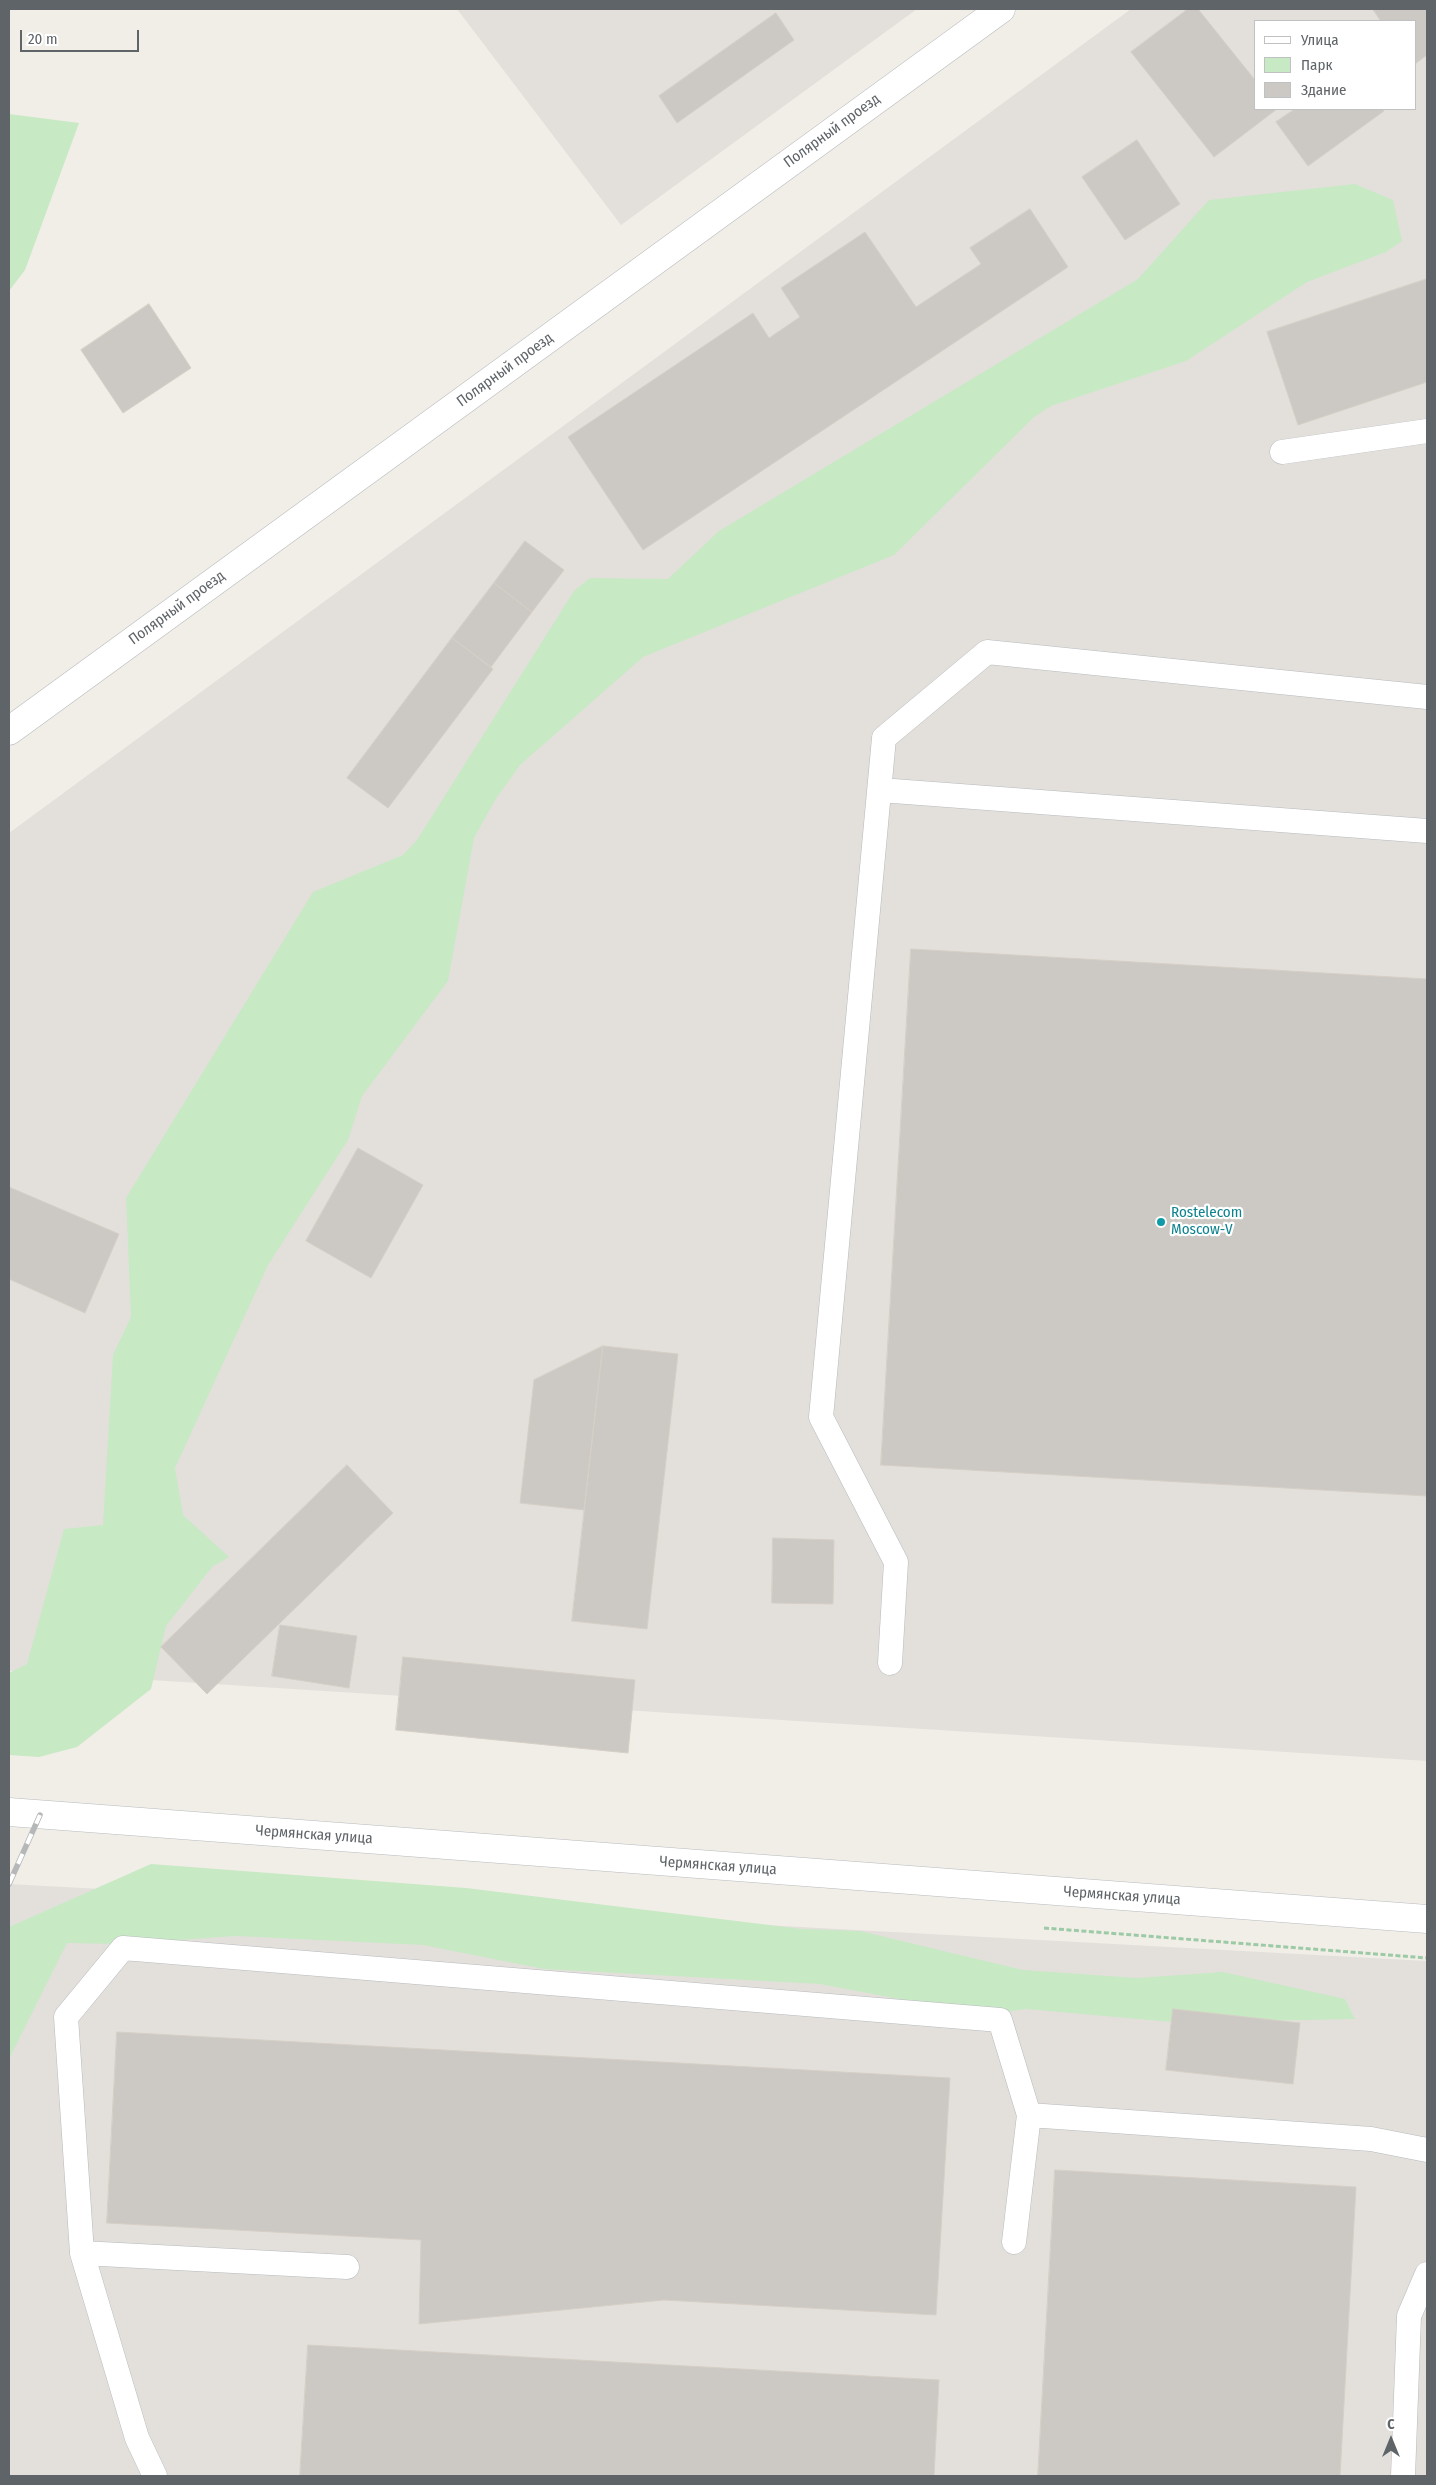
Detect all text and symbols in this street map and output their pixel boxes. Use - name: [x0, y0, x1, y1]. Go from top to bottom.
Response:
- scale bar: [22, 20, 141, 52]
- legend: [1254, 20, 1416, 110]
- text: 20 m: [28, 30, 58, 48]
- text: Улица: [1301, 31, 1339, 49]
- text: Парк: [1301, 56, 1332, 74]
- text: Здание: [1301, 81, 1347, 99]
- street label: Полярный проезд: [780, 90, 884, 172]
- street label: Полярный проезд: [453, 329, 557, 411]
- street label: Полярный проезд: [125, 567, 229, 649]
- place label: Rostelecom Moscow-V: [1171, 1204, 1242, 1239]
- marker: Rostelecom Moscow-V: [1155, 1216, 1167, 1228]
- street label: Чермянская улица: [255, 1822, 373, 1848]
- street label: Чермянская улица: [659, 1853, 777, 1879]
- street label: Чермянская улица: [1063, 1883, 1181, 1909]
- north arrow: [1366, 2415, 1416, 2465]
- text: С: [1387, 2416, 1395, 2433]

